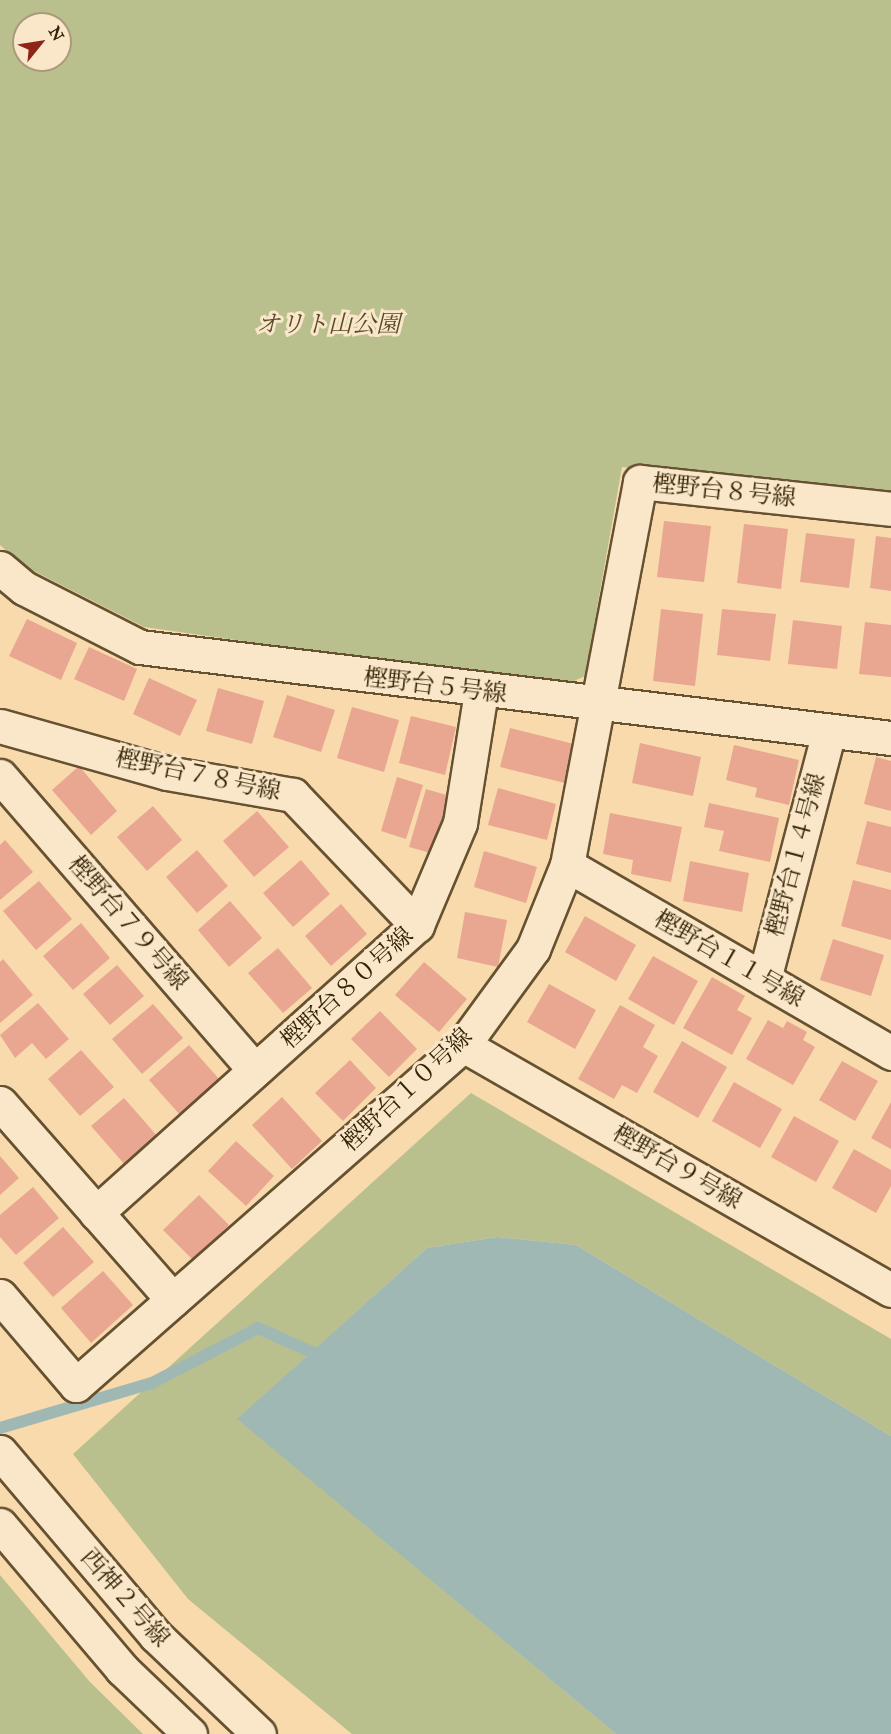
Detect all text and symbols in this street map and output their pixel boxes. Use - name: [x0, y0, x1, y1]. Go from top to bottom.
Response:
- north arrow: [12, 12, 72, 72]
- text: N: [45, 23, 68, 44]
- park label: オリト山公園: [256, 311, 400, 339]
- street label: 樫野台８号線: [651, 469, 797, 513]
- street label: 樫野台５号線: [362, 663, 508, 709]
- street label: 樫野台７８号線: [113, 743, 283, 807]
- street label: 樫野台１４号線: [760, 770, 832, 940]
- street label: 樫野台７９号線: [62, 850, 194, 996]
- street label: 樫野台１１号線: [649, 905, 809, 1013]
- street label: 樫野台８０号線: [275, 921, 419, 1055]
- street label: 樫野台１０号線: [336, 1022, 478, 1158]
- street label: 樫野台９号線: [607, 1119, 747, 1215]
- street label: 西神２号線: [75, 1543, 175, 1653]

